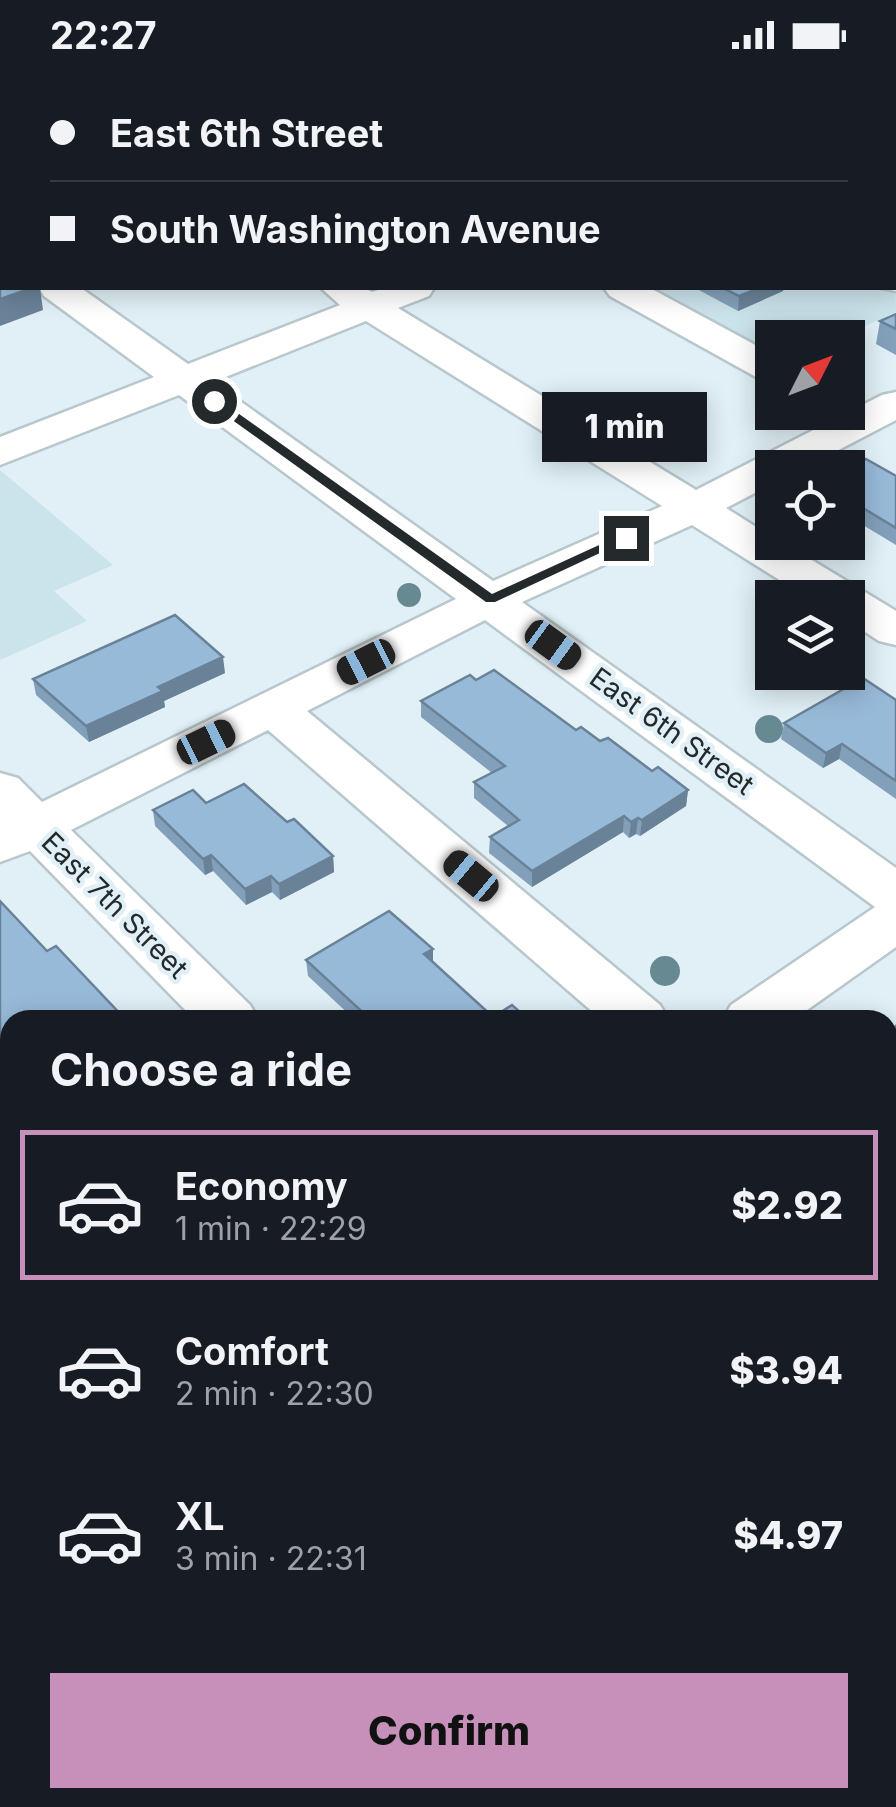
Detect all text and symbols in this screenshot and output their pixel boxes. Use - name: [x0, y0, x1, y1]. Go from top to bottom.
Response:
- text: 22:27: [50, 12, 157, 58]
- text: East 6th Street: [110, 110, 383, 156]
- text: South Washington Avenue: [110, 206, 601, 252]
- north arrow: [755, 320, 865, 430]
- map controls: [755, 320, 865, 690]
- route start: [192, 379, 237, 424]
- callout: 1 min: [544, 393, 708, 463]
- text: 1 min: [584, 407, 665, 446]
- button: locate: [755, 450, 865, 560]
- route end: [604, 516, 649, 561]
- button: layers: [755, 580, 865, 690]
- car: [520, 615, 586, 675]
- car: [332, 635, 400, 689]
- street label: East 6th Street: [583, 660, 761, 802]
- car: [172, 715, 240, 769]
- street label: East 7th Street: [35, 825, 195, 985]
- car: [438, 845, 504, 907]
- text: Choose a ride: [50, 1042, 352, 1097]
- icon: car: [55, 1160, 145, 1250]
- text: Economy: [175, 1163, 348, 1209]
- text: $2.92: [731, 1182, 843, 1228]
- text: 1 min · 22:29: [175, 1209, 367, 1248]
- icon: car: [55, 1325, 145, 1415]
- text: Comfort: [175, 1328, 329, 1374]
- text: $3.94: [730, 1347, 843, 1393]
- text: 2 min · 22:30: [175, 1374, 374, 1413]
- icon: car: [55, 1490, 145, 1580]
- text: XL: [175, 1493, 225, 1539]
- text: $4.97: [733, 1512, 843, 1558]
- text: 3 min · 22:31: [175, 1539, 367, 1578]
- button: Confirm: [50, 1673, 848, 1788]

